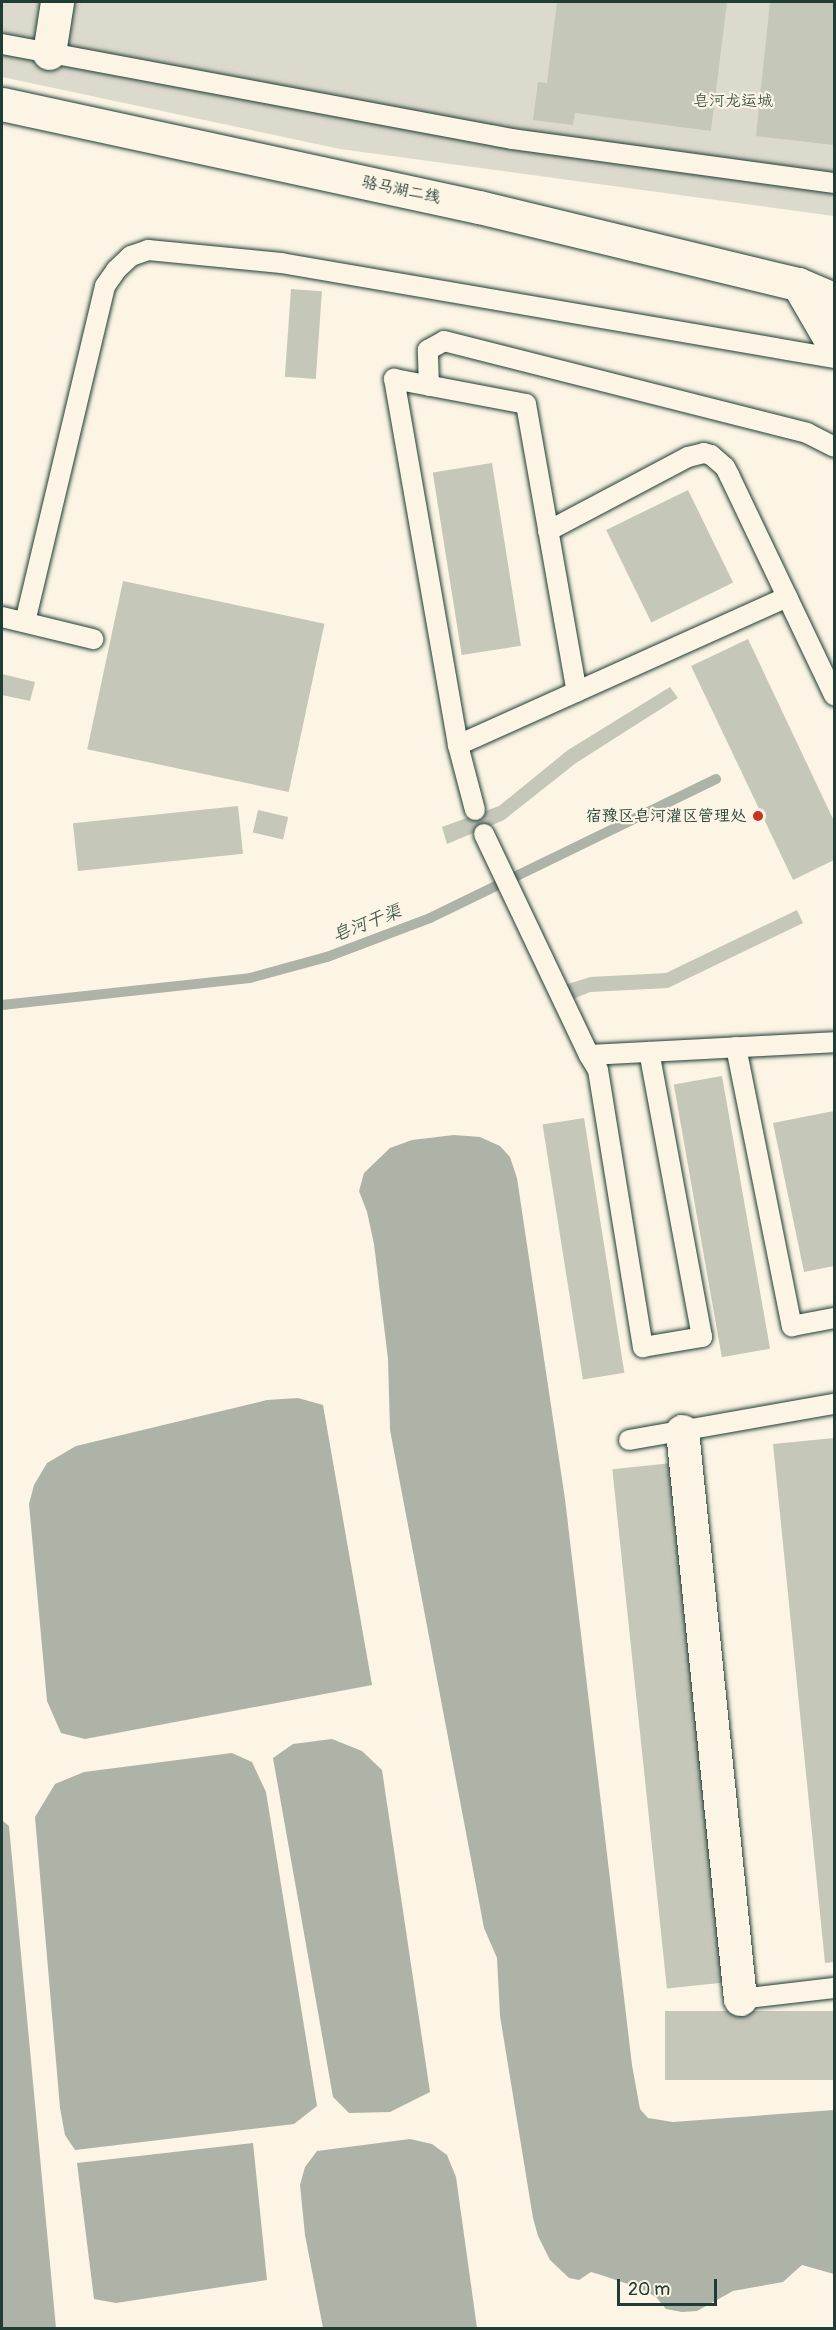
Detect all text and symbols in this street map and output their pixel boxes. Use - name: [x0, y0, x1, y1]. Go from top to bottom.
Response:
- park label: 皂河龙运城: [693, 91, 773, 111]
- street label: 骆马湖二线: [360, 172, 442, 208]
- place label: 宿豫区皂河灌区管理处: [586, 806, 746, 826]
- marker: 宿豫区皂河灌区管理处: [751, 809, 765, 823]
- water label: 皂河干渠: [330, 901, 404, 947]
- scale bar: [620, 2267, 720, 2305]
- text: 20 m: [628, 2278, 670, 2301]

